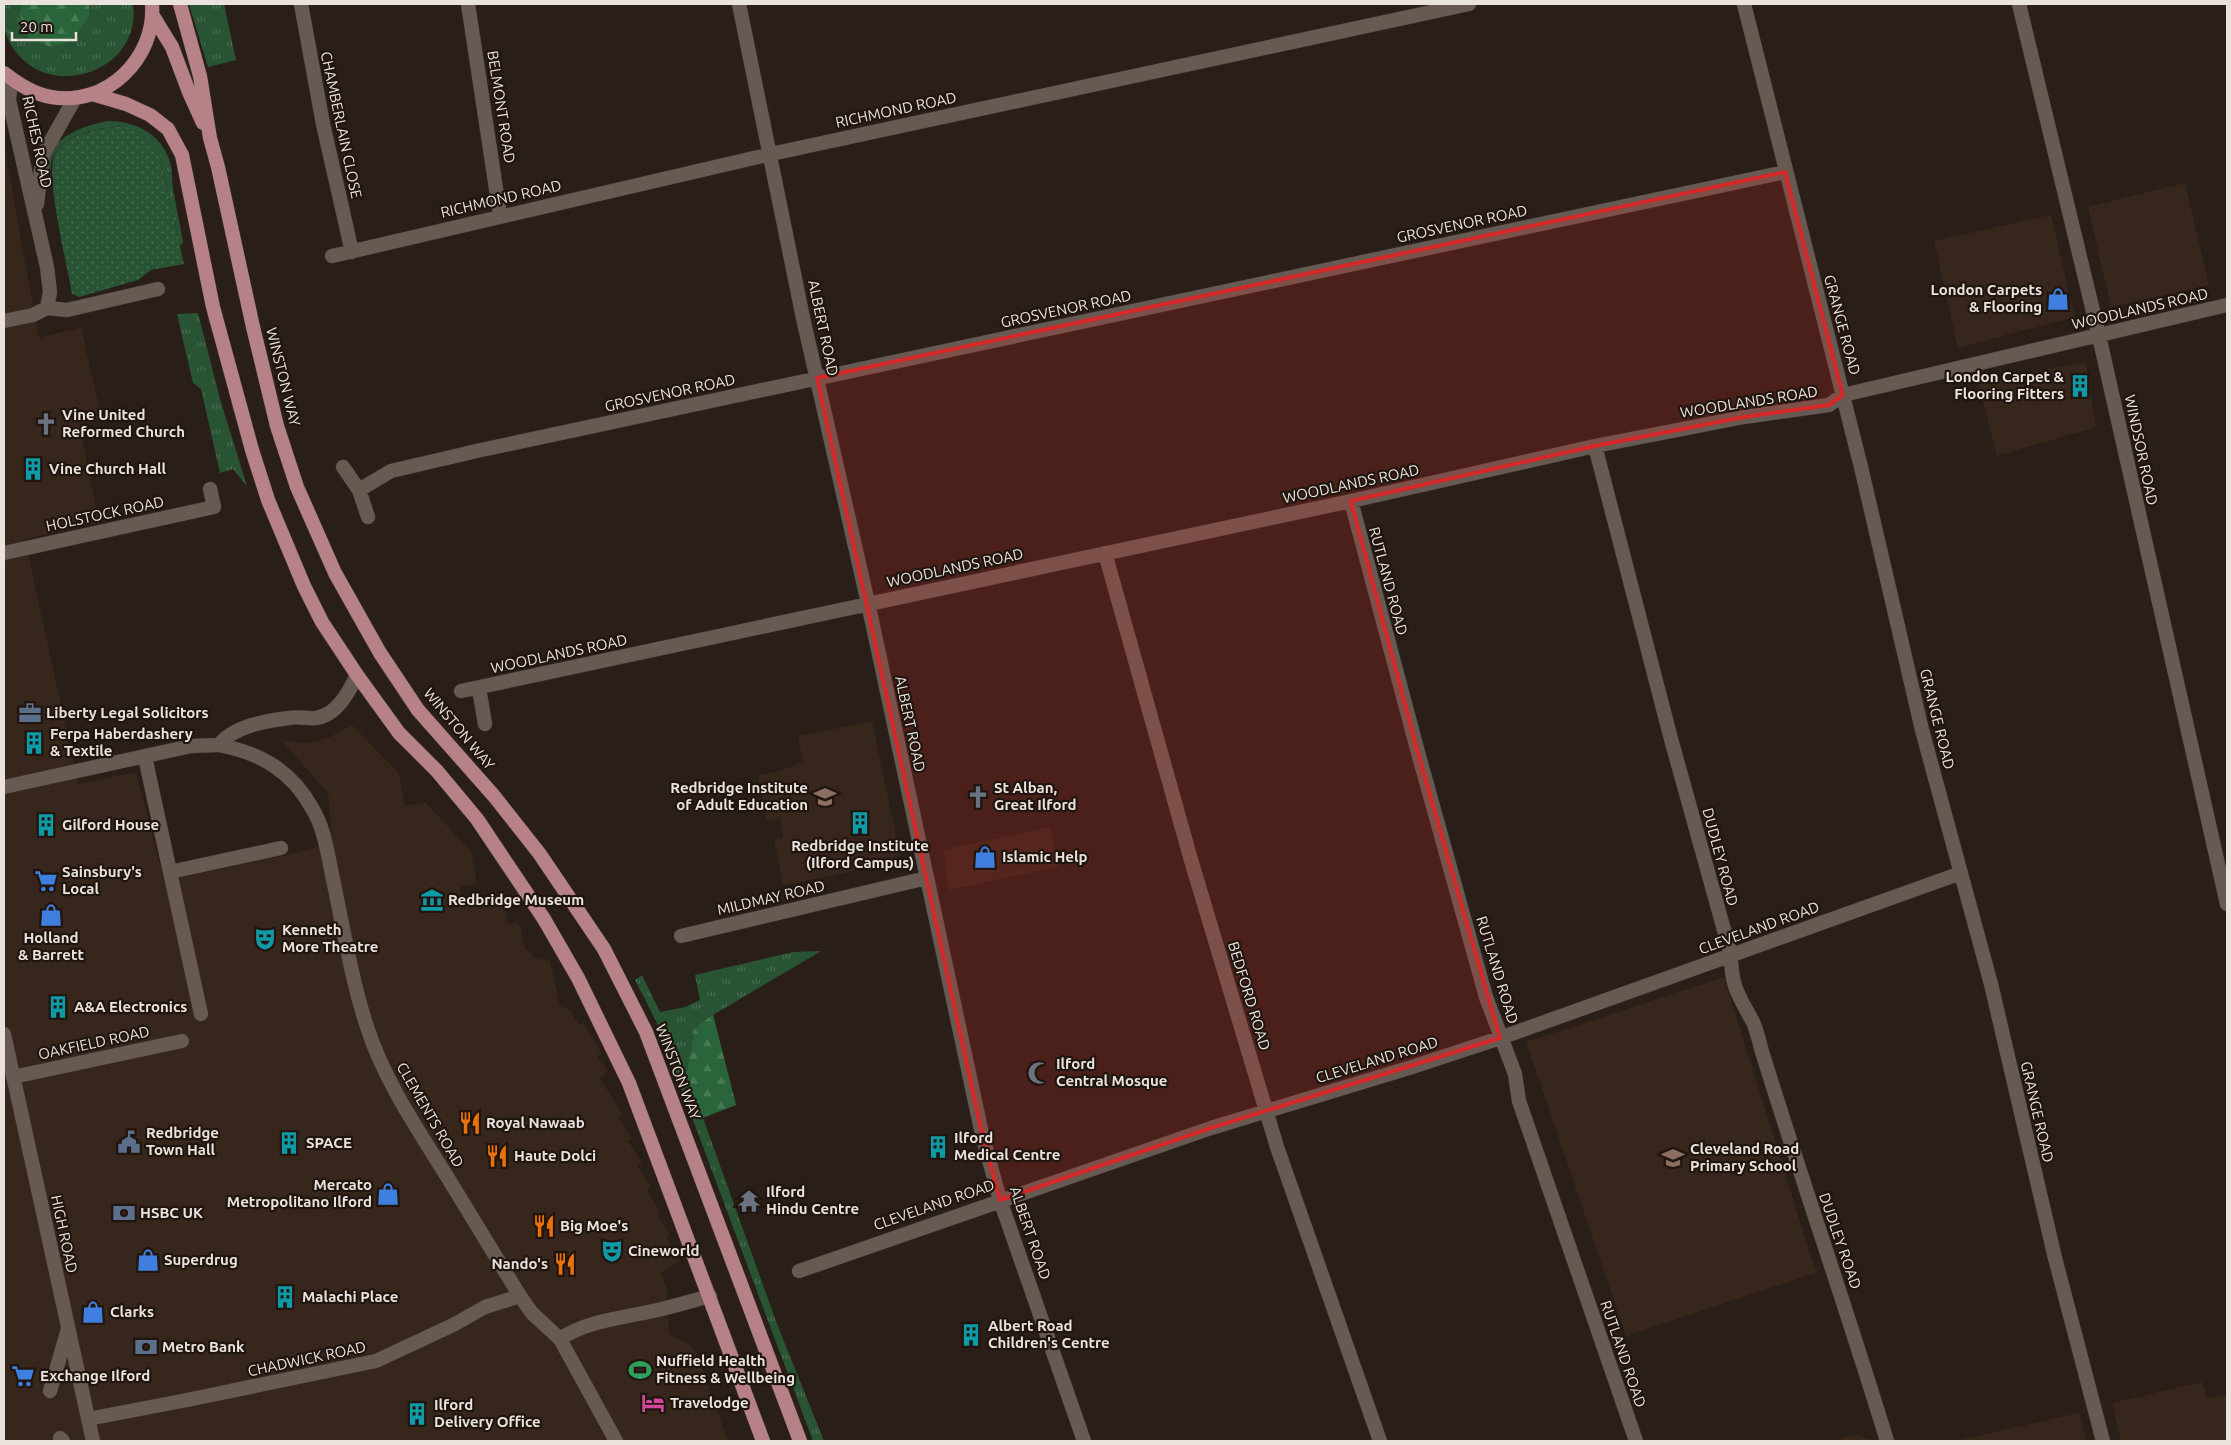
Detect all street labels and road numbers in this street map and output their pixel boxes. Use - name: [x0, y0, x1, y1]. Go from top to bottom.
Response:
- street label: BELMONT ROAD: [484, 49, 519, 165]
- street label: CHAMBERLAIN CLOSE: [318, 50, 365, 200]
- street label: RICHMOND ROAD: [834, 88, 958, 131]
- street label: RICHES ROAD: [19, 94, 56, 190]
- street label: RICHMOND ROAD: [439, 176, 563, 221]
- street label: GROSVENOR ROAD: [1395, 201, 1529, 246]
- street label: GRANGE ROAD: [1821, 273, 1864, 377]
- street label: ALBERT ROAD: [805, 278, 842, 377]
- street label: WOODLANDS ROAD: [2070, 285, 2210, 332]
- street label: GROSVENOR ROAD: [999, 286, 1133, 331]
- street label: WINSTON WAY: [263, 326, 304, 428]
- street label: GROSVENOR ROAD: [603, 370, 737, 415]
- street label: WOODLANDS ROAD: [1679, 382, 1819, 421]
- street label: WINDSOR ROAD: [2121, 393, 2161, 507]
- street label: WOODLANDS ROAD: [1281, 461, 1421, 506]
- street label: HOLSTOCK ROAD: [44, 493, 166, 534]
- street label: RUTLAND ROAD: [1366, 525, 1411, 637]
- street label: WOODLANDS ROAD: [885, 545, 1025, 590]
- street label: WOODLANDS ROAD: [489, 631, 629, 676]
- street label: GRANGE ROAD: [1917, 667, 1958, 771]
- street label: ALBERT ROAD: [892, 674, 929, 773]
- street label: WINSTON WAY: [420, 684, 499, 773]
- street label: DUDLEY ROAD: [1699, 806, 1742, 908]
- street label: MILDMAY ROAD: [715, 877, 826, 918]
- street label: CLEVELAND ROAD: [1696, 898, 1821, 957]
- street label: RUTLAND ROAD: [1473, 914, 1522, 1026]
- street label: BEDFORD ROAD: [1225, 940, 1274, 1052]
- street label: OAKFIELD ROAD: [37, 1022, 151, 1063]
- street label: WINSTON WAY: [652, 1022, 705, 1122]
- street label: CLEVELAND ROAD: [1314, 1033, 1440, 1086]
- street label: CLEMENTS ROAD: [394, 1059, 467, 1170]
- street label: GRANGE ROAD: [2018, 1060, 2057, 1164]
- street label: CLEVELAND ROAD: [871, 1176, 997, 1233]
- street label: ALBERT ROAD: [1007, 1184, 1054, 1282]
- street label: DUDLEY ROAD: [1816, 1190, 1865, 1291]
- street label: HIGH ROAD: [48, 1193, 81, 1274]
- street label: RUTLAND ROAD: [1597, 1298, 1650, 1409]
- street label: CHADWICK ROAD: [246, 1338, 368, 1379]

